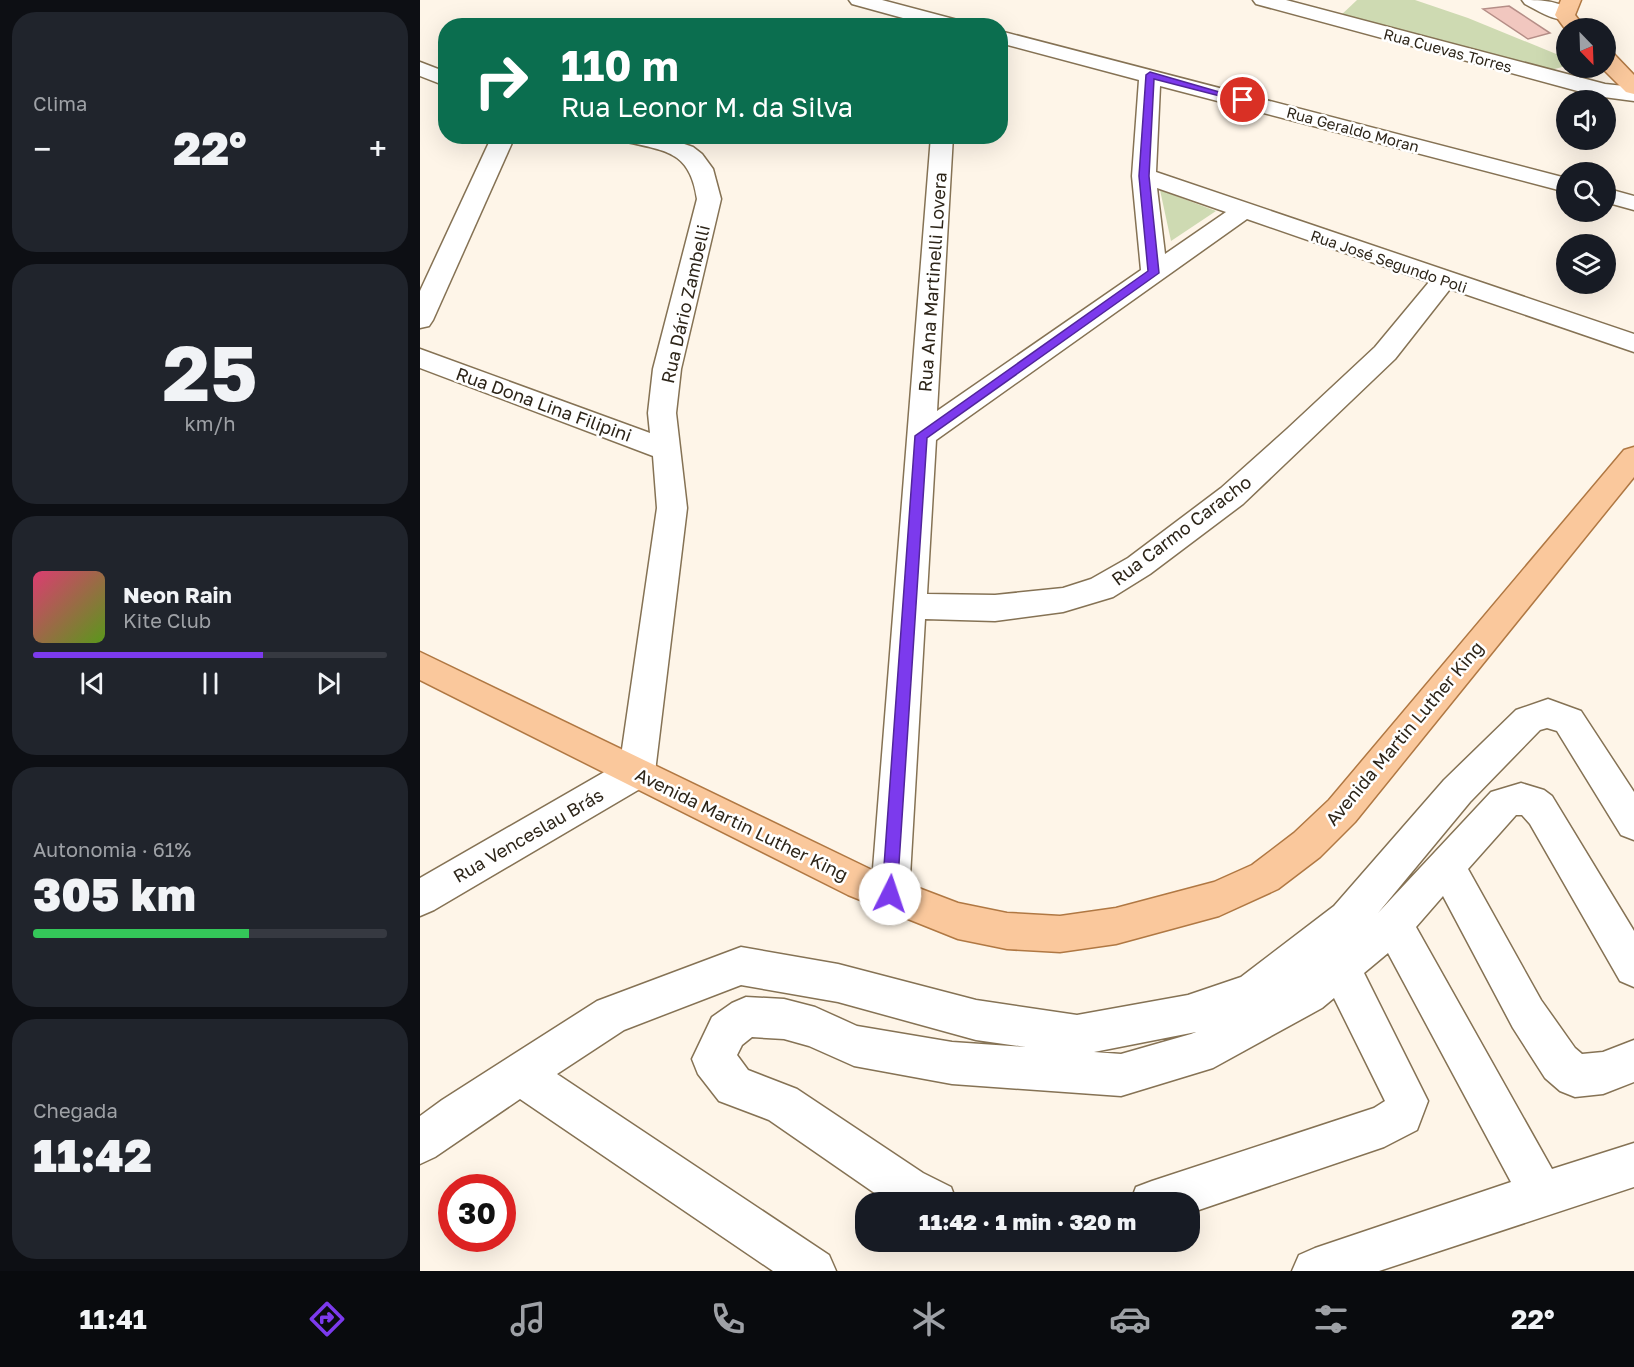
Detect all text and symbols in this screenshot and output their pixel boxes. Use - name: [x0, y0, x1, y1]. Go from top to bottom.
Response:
- north arrow: [1556, 18, 1616, 78]
- map controls: [1556, 18, 1616, 294]
- street label: Rua Cuevas Torres: [1382, 24, 1514, 76]
- text: 110 m: [561, 40, 679, 90]
- icon: right: [462, 42, 540, 120]
- pin: [1217, 74, 1268, 125]
- icon: arrive: [1226, 83, 1259, 116]
- button: sound: [1556, 90, 1616, 150]
- text: Clima: [33, 91, 87, 115]
- text: Rua Leonor M. da Silva: [561, 91, 853, 123]
- street label: Rua Geraldo Moran: [1285, 103, 1421, 155]
- text: 22°: [173, 121, 247, 175]
- text: −: [33, 129, 51, 168]
- text: +: [369, 129, 387, 168]
- button: search: [1556, 162, 1616, 222]
- street label: Rua Ana Martinelli Lovera: [913, 171, 951, 393]
- street label: Rua Dário Zambelli: [656, 223, 714, 385]
- street label: Rua José Segundo Poli: [1308, 226, 1470, 296]
- button: layers: [1556, 234, 1616, 294]
- text: 25: [162, 325, 258, 418]
- street label: Rua Dona Lina Filipini: [453, 362, 635, 446]
- text: km/h: [185, 411, 235, 435]
- street label: Rua Carmo Caracho: [1107, 470, 1255, 590]
- text: Neon Rain: [123, 581, 232, 608]
- text: Kite Club: [123, 608, 211, 632]
- street label: Avenida Martin Luther King: [1320, 636, 1488, 830]
- icon: previous: [76, 667, 109, 700]
- icon: pause: [194, 667, 227, 700]
- icon: next: [312, 667, 345, 700]
- street label: Avenida Martin Luther King: [632, 763, 852, 885]
- street label: Rua Venceslau Brás: [449, 783, 607, 887]
- text: Autonomia · 61%: [33, 837, 191, 861]
- position arrow: [858, 862, 922, 926]
- text: 305 km: [33, 867, 196, 921]
- text: Chegada: [33, 1098, 118, 1122]
- text: 11:42: [33, 1128, 152, 1182]
- speed limit sign: 30: [438, 1174, 516, 1252]
- text: 11:42 · 1 min · 320 m: [919, 1208, 1136, 1235]
- icon: directions: [306, 1298, 348, 1340]
- icon: music: [507, 1298, 549, 1340]
- icon: phone: [707, 1298, 749, 1340]
- icon: climate: [908, 1298, 950, 1340]
- icon: car: [1109, 1298, 1151, 1340]
- icon: filters: [1310, 1298, 1352, 1340]
- text: 11:41: [79, 1303, 147, 1335]
- text: 22°: [1511, 1303, 1555, 1335]

